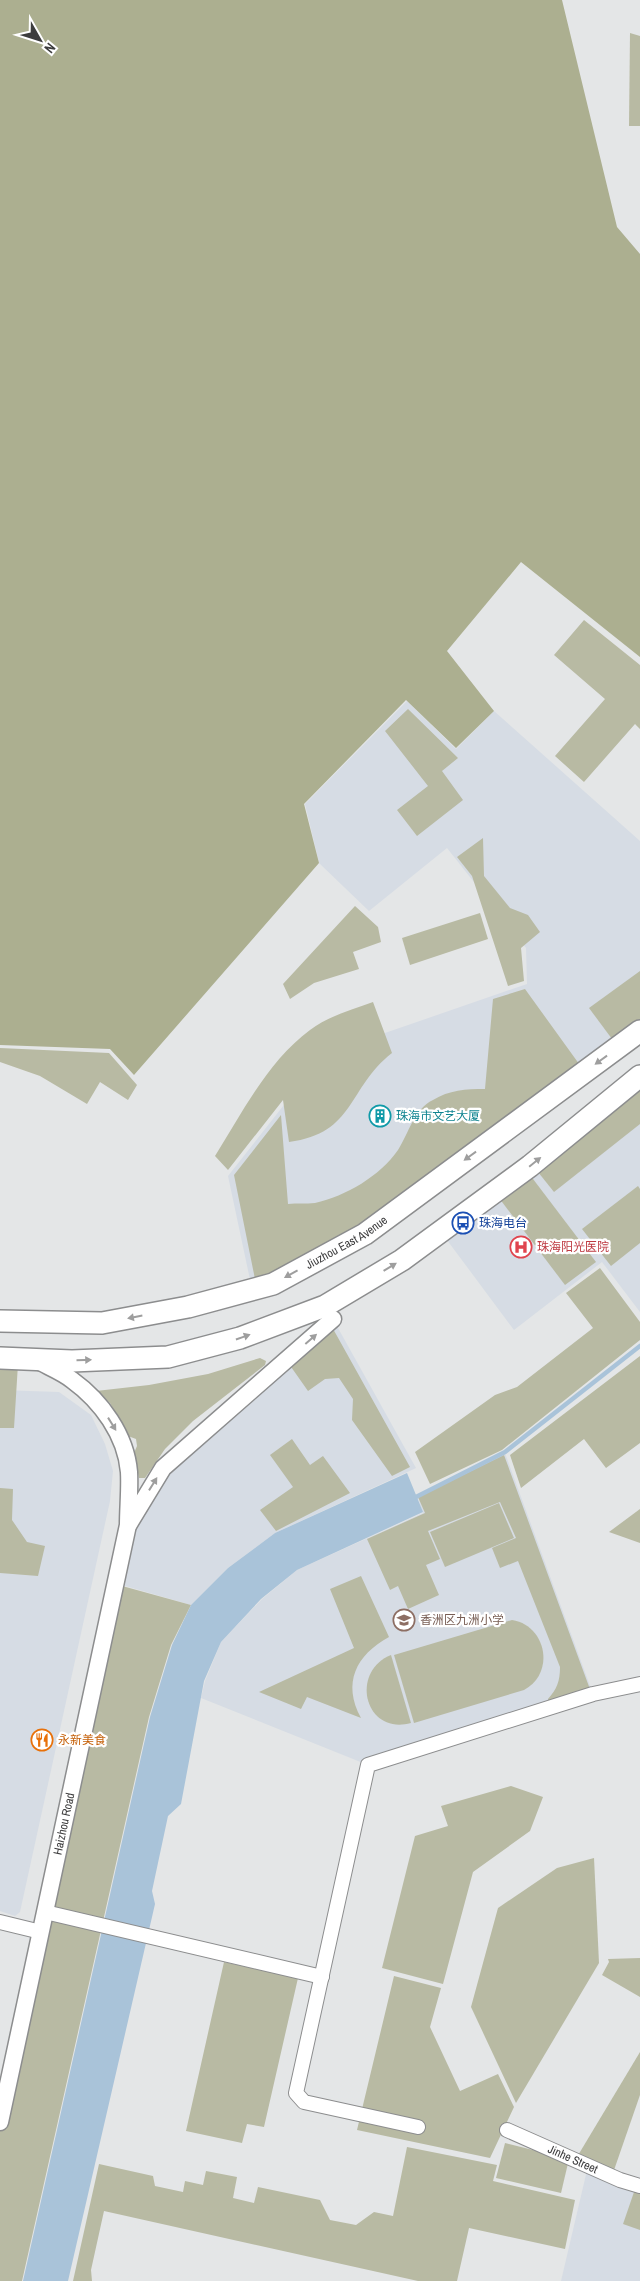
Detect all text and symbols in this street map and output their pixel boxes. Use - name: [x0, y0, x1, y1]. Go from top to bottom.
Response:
- north arrow: [15, 15, 65, 65]
- text: N: [40, 39, 60, 57]
- one-way arrow: [595, 1054, 608, 1065]
- building icon: 珠海市文艺大厦: [368, 1104, 392, 1128]
- place label: 珠海市文艺大厦: [396, 1108, 480, 1124]
- one-way arrow: [463, 1151, 477, 1161]
- one-way arrow: [528, 1156, 541, 1167]
- bus stop icon: 珠海电台: [451, 1211, 475, 1235]
- street label: Jiuzhou East Avenue: [303, 1212, 391, 1273]
- place label: 珠海电台: [479, 1215, 527, 1231]
- hospital icon: 珠海阳光医院: [509, 1235, 533, 1259]
- place label: 珠海阳光医院: [537, 1239, 609, 1255]
- one-way arrow: [383, 1263, 396, 1272]
- one-way arrow: [284, 1270, 298, 1278]
- one-way arrow: [127, 1313, 142, 1321]
- one-way arrow: [236, 1333, 251, 1340]
- one-way arrow: [304, 1333, 317, 1344]
- one-way arrow: [76, 1356, 92, 1364]
- one-way arrow: [108, 1418, 117, 1431]
- one-way arrow: [148, 1477, 158, 1490]
- school or university icon: 香洲区九洲小学: [392, 1608, 416, 1632]
- place label: 香洲区九洲小学: [420, 1612, 504, 1628]
- restaurant icon: 永新美食: [30, 1728, 54, 1752]
- place label: 永新美食: [58, 1732, 106, 1748]
- street label: Haizhou Road: [50, 1791, 78, 1856]
- street label: Jinhe Street: [545, 2141, 601, 2177]

